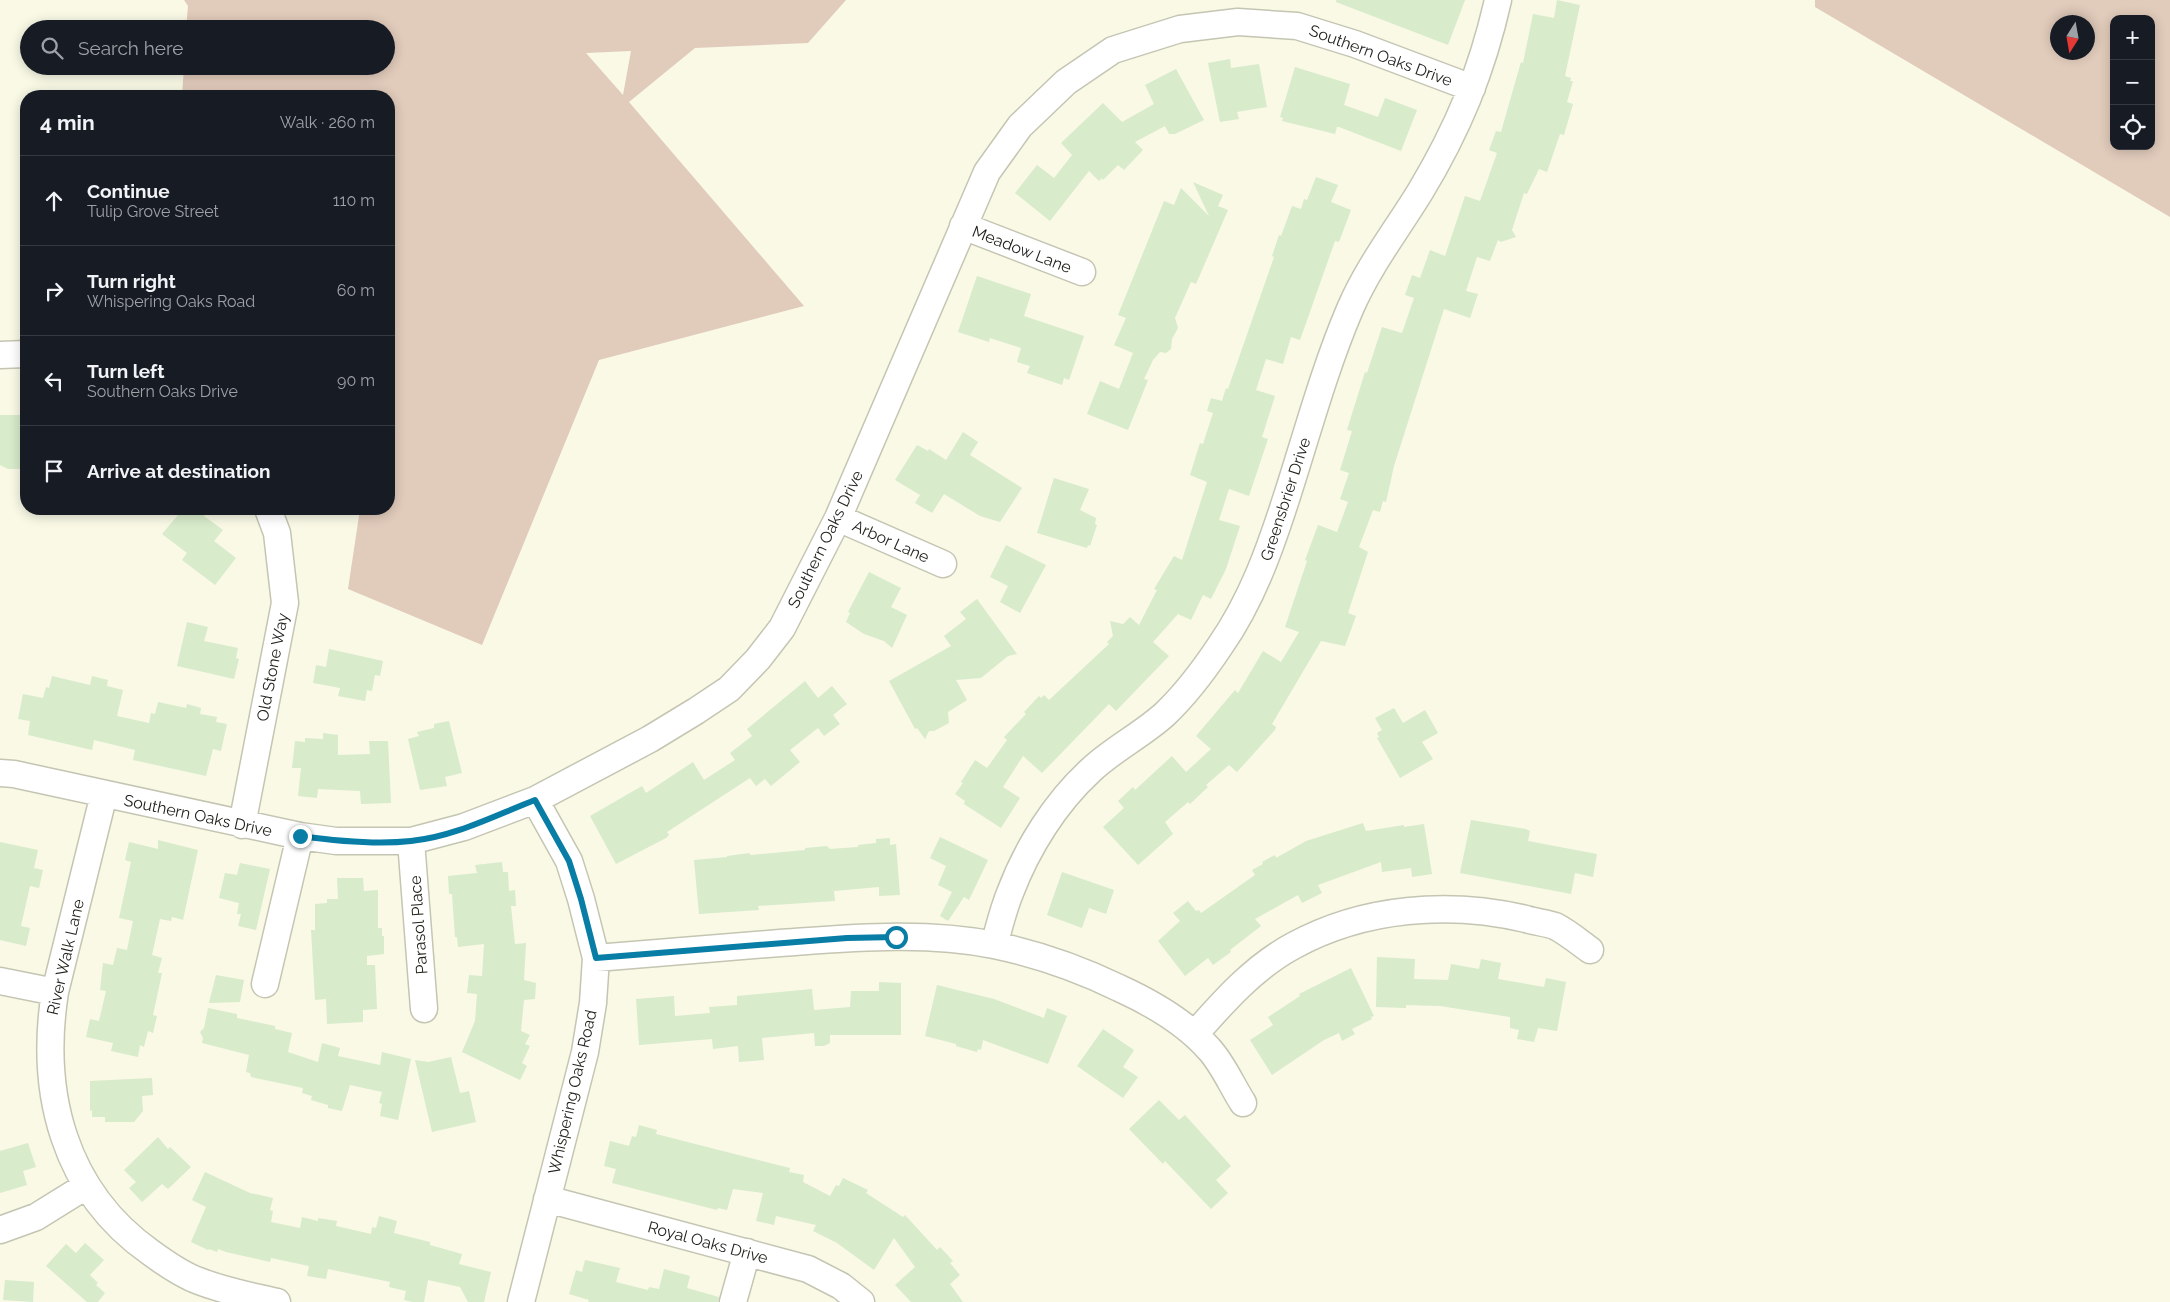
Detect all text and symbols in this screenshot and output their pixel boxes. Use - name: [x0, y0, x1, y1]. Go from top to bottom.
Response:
- north arrow: [2050, 15, 2095, 60]
- map controls: [2110, 15, 2155, 150]
- button: +: [2110, 15, 2155, 60]
- search box: [20, 20, 395, 75]
- street label: Southern Oaks Drive: [1307, 21, 1455, 90]
- icon: search: [38, 34, 66, 62]
- text: Search here: [78, 37, 184, 59]
- button: −: [2110, 60, 2155, 105]
- button: locate: [2110, 105, 2155, 150]
- text: 4 min: [40, 110, 95, 135]
- text: Walk · 260 m: [280, 113, 375, 132]
- text: Continue: [87, 180, 170, 202]
- icon: ahead: [40, 187, 68, 215]
- text: 110 m: [333, 191, 375, 210]
- text: Tulip Grove Street: [87, 202, 219, 221]
- street label: Meadow Lane: [970, 222, 1074, 277]
- text: Turn right: [87, 270, 176, 292]
- icon: right: [40, 277, 68, 305]
- text: 60 m: [337, 281, 375, 300]
- text: Whispering Oaks Road: [87, 292, 255, 311]
- text: Turn left: [87, 360, 164, 382]
- icon: left: [40, 367, 68, 395]
- text: 90 m: [337, 371, 375, 390]
- text: Southern Oaks Drive: [87, 382, 238, 401]
- street label: Greensbrier Drive: [1257, 435, 1314, 563]
- icon: arrive: [40, 457, 68, 485]
- text: Arrive at destination: [87, 460, 271, 482]
- street label: Southern Oaks Drive: [784, 467, 867, 611]
- street label: Arbor Lane: [850, 516, 932, 567]
- street label: Old Stone Way: [253, 611, 292, 723]
- street label: Southern Oaks Drive: [122, 791, 274, 840]
- route end: [289, 825, 312, 848]
- street label: Parasol Place: [406, 875, 431, 975]
- street label: River Walk Lane: [43, 897, 88, 1017]
- route start: [885, 926, 908, 949]
- street label: Whispering Oaks Road: [544, 1008, 601, 1176]
- street label: Royal Oaks Drive: [646, 1217, 770, 1268]

